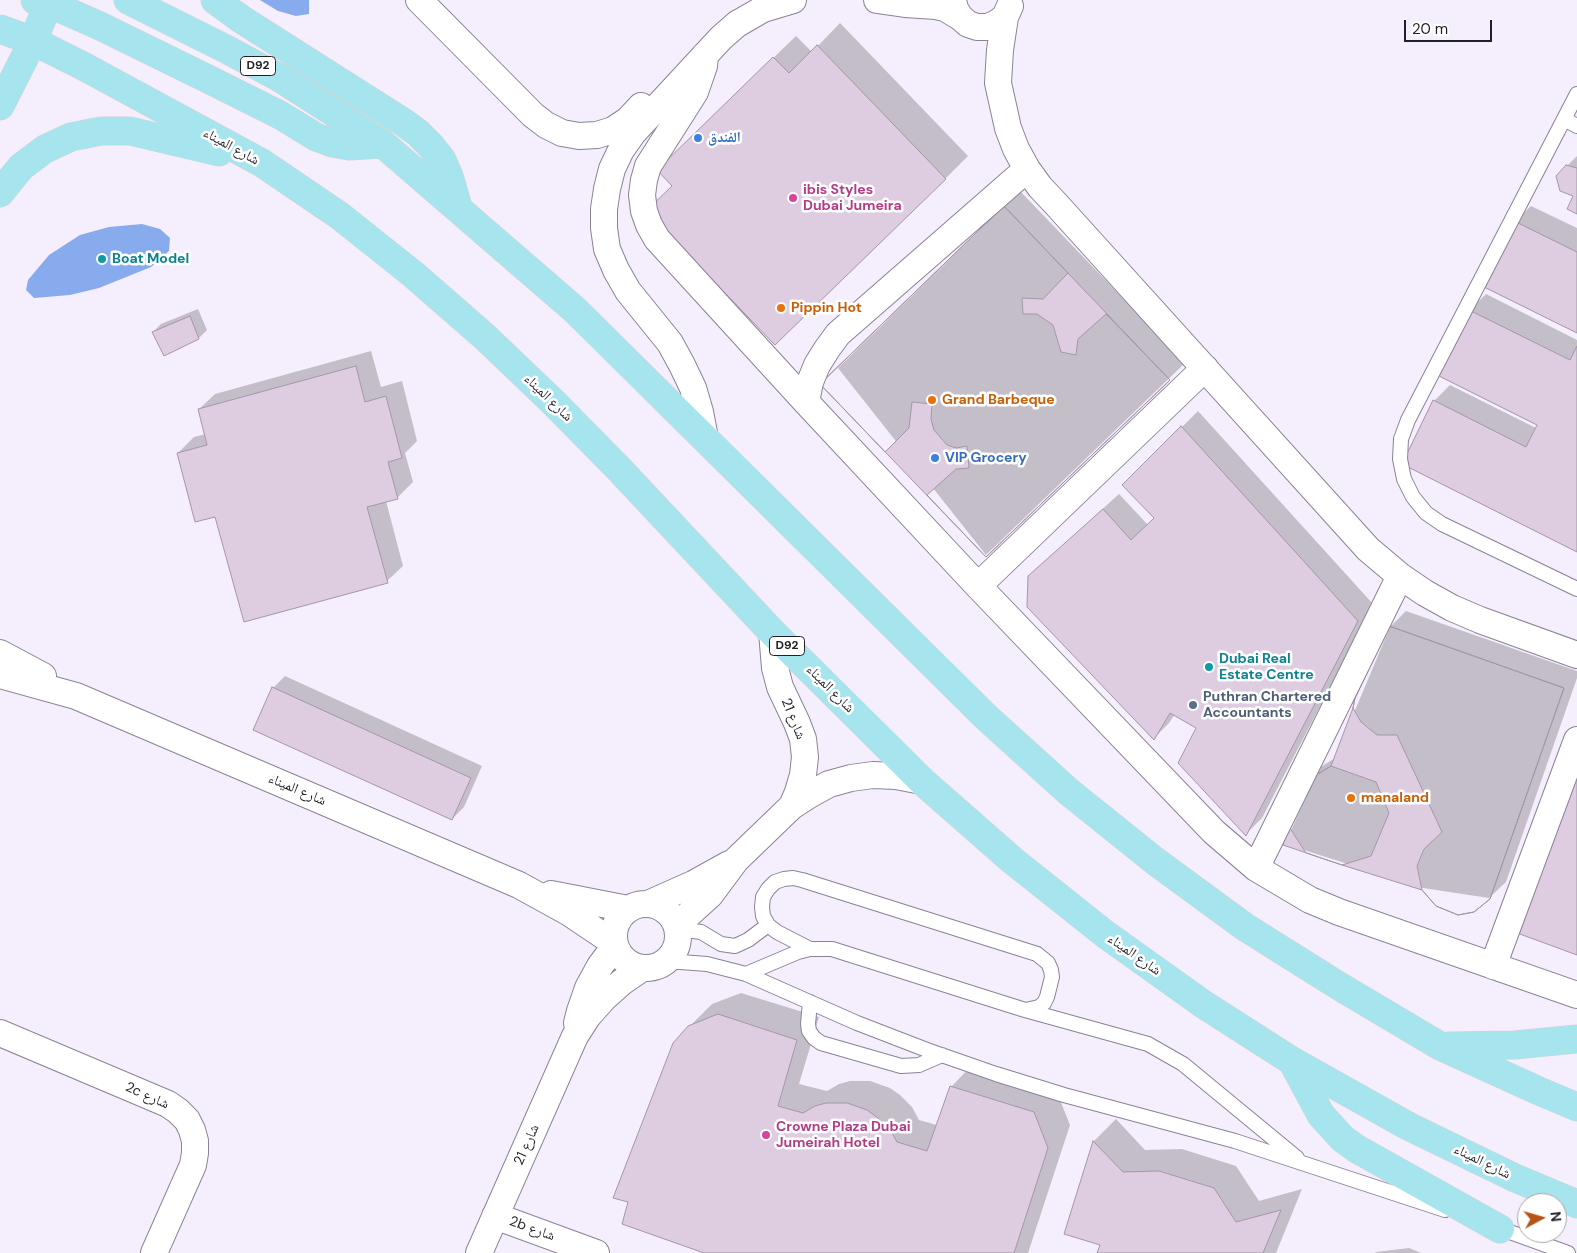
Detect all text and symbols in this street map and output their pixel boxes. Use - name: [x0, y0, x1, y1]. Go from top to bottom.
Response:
- scale bar: [1407, 10, 1494, 42]
- text: 20 m: [1412, 19, 1448, 39]
- road number: D92: [240, 56, 276, 76]
- street label: شارع الميناء: [200, 125, 262, 169]
- place label: الفندق: [708, 130, 741, 146]
- marker: الفندق: [692, 132, 704, 144]
- place label: ibis Styles Dubai Jumeira: [803, 182, 902, 214]
- marker: ibis Styles Dubai Jumeira: [787, 192, 799, 204]
- place label: Boat Model: [112, 251, 189, 267]
- marker: Boat Model: [96, 253, 108, 265]
- place label: Pippin Hot: [791, 300, 862, 316]
- marker: Pippin Hot: [775, 302, 787, 314]
- street label: شارع الميناء: [520, 371, 576, 425]
- place label: Grand Barbeque: [942, 392, 1055, 408]
- marker: Grand Barbeque: [926, 394, 938, 406]
- place label: VIP Grocery: [945, 450, 1027, 466]
- marker: VIP Grocery: [929, 452, 941, 464]
- road number: D92: [770, 636, 804, 656]
- place label: Dubai Real Estate Centre: [1219, 651, 1314, 684]
- street label: شارع الميناء: [802, 661, 858, 717]
- marker: Dubai Real Estate Centre: [1203, 661, 1215, 673]
- place label: Puthran Chartered Accountants: [1203, 689, 1331, 722]
- street label: شارع 21: [777, 696, 809, 742]
- marker: Puthran Chartered Accountants: [1187, 699, 1199, 711]
- street label: شارع الميناء: [266, 770, 328, 810]
- place label: manaland: [1361, 790, 1429, 806]
- marker: manaland: [1345, 792, 1357, 804]
- street label: شارع الميناء: [1104, 931, 1164, 979]
- street label: 2c شارع: [122, 1079, 172, 1113]
- place label: Crowne Plaza Dubai Jumeirah Hotel: [776, 1119, 911, 1152]
- street label: شارع 21: [511, 1122, 543, 1168]
- marker: Crowne Plaza Dubai Jumeirah Hotel: [760, 1129, 772, 1141]
- street label: شارع الميناء: [1451, 1141, 1513, 1183]
- north arrow: [1517, 1193, 1567, 1243]
- text: N: [1546, 1211, 1565, 1223]
- street label: 2b شارع: [507, 1213, 557, 1245]

